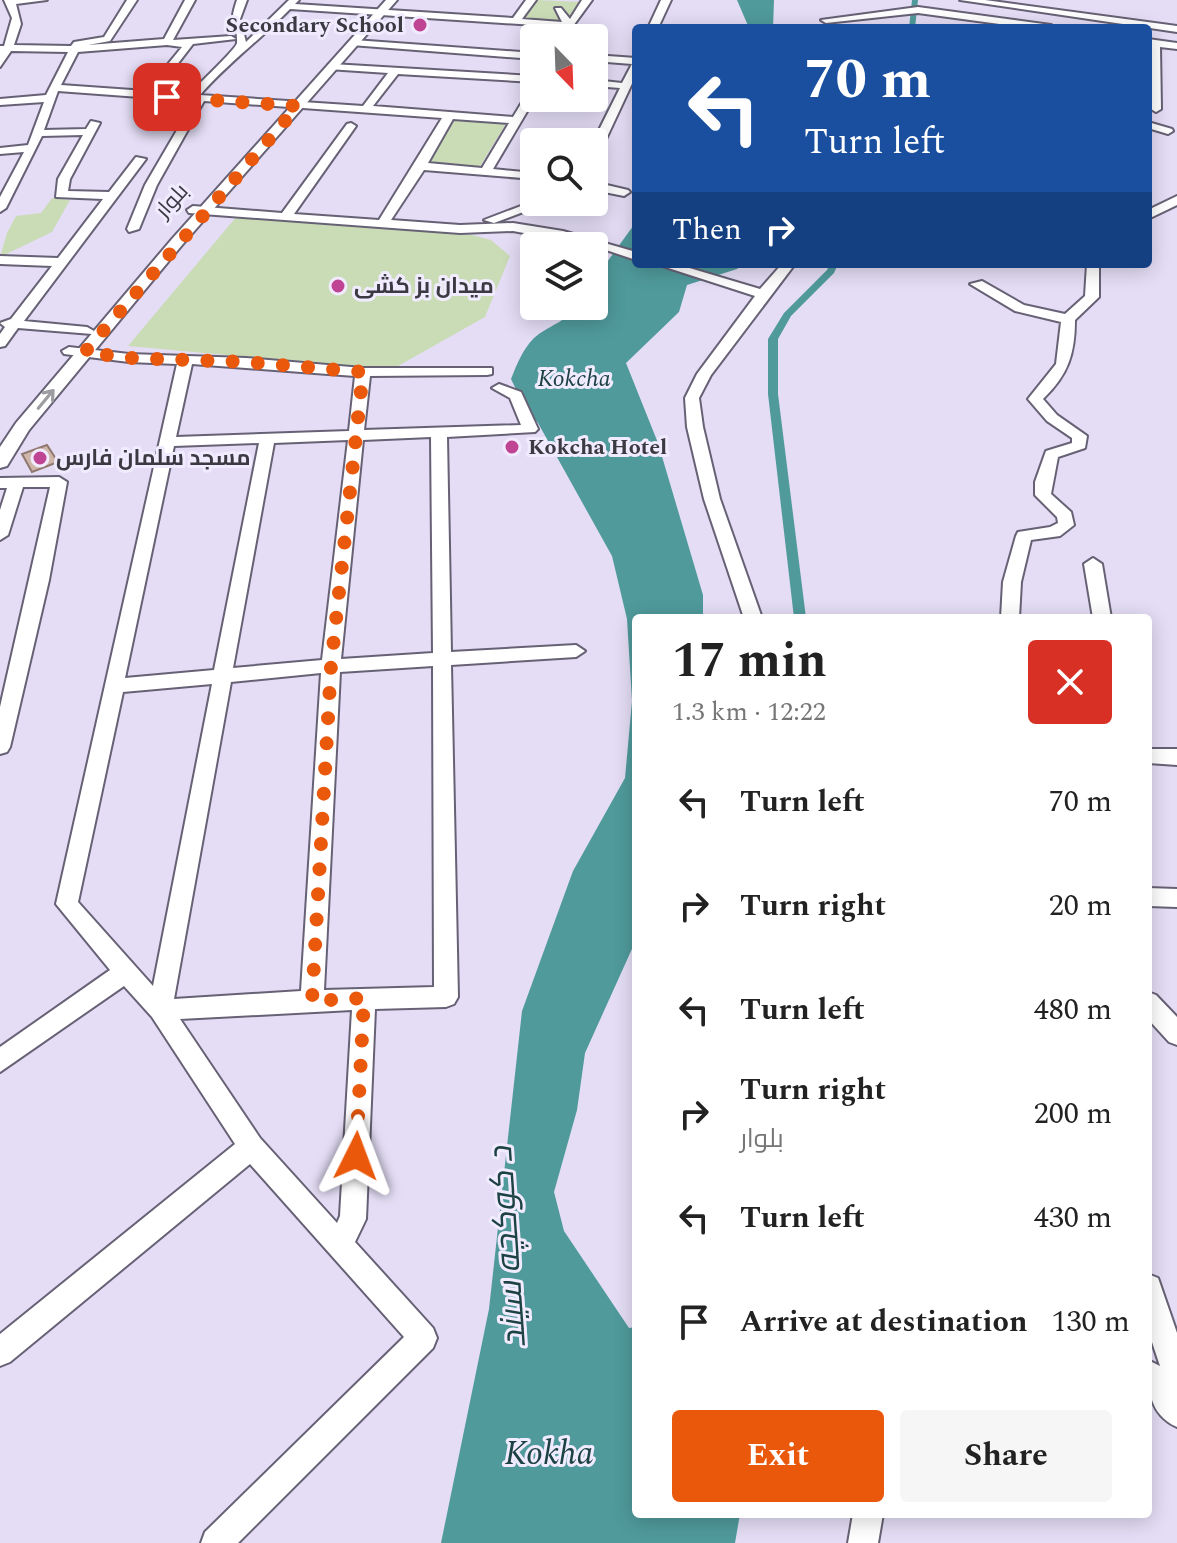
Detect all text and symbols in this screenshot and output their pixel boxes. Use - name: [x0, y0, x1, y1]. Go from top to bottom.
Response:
- place label: Secondary School: [225, 9, 404, 42]
- marker: Secondary School: [411, 16, 429, 34]
- north arrow: [520, 24, 608, 112]
- map controls: [520, 24, 608, 320]
- text: 70 m: [804, 38, 931, 123]
- icon: left: [672, 56, 776, 160]
- pin: [133, 63, 201, 131]
- icon: arrive: [145, 75, 189, 119]
- text: Turn left: [804, 115, 945, 170]
- button: search: [520, 128, 608, 216]
- street label: بلوار: [146, 176, 197, 227]
- text: Then: [672, 207, 742, 253]
- icon: right: [758, 208, 802, 252]
- button: layers: [520, 232, 608, 320]
- place label: میدان بز کشی: [354, 270, 494, 303]
- marker: میدان بز کشی: [329, 277, 347, 295]
- water label: Kokcha: [537, 361, 611, 397]
- one-way arrow: [37, 389, 55, 410]
- place label: Kokcha Hotel: [528, 431, 667, 464]
- marker: Kokcha Hotel: [503, 438, 521, 456]
- place label: مسجد سلمان فارس: [56, 442, 251, 475]
- marker: مسجد سلمان فارس: [31, 449, 49, 467]
- text: 17 min: [672, 625, 827, 698]
- button: close: [1028, 640, 1112, 724]
- text: 1.3 km · 12:22: [672, 692, 826, 732]
- text: Turn left: [740, 779, 865, 825]
- text: 70 m: [1049, 779, 1112, 825]
- icon: left: [672, 780, 716, 824]
- text: Turn right: [740, 883, 886, 929]
- text: 20 m: [1049, 883, 1112, 929]
- icon: right: [672, 884, 716, 928]
- text: Turn left: [740, 987, 865, 1033]
- text: 480 m: [1034, 987, 1112, 1033]
- icon: left: [672, 988, 716, 1032]
- text: Turn right: [740, 1067, 886, 1113]
- text: 200 m: [1034, 1091, 1112, 1137]
- icon: right: [672, 1092, 716, 1136]
- position arrow: [314, 1114, 398, 1198]
- text: بلوار: [740, 1119, 784, 1159]
- water label: د کوکچه سیند: [475, 1143, 541, 1349]
- text: Turn left: [740, 1195, 865, 1241]
- text: 430 m: [1034, 1195, 1112, 1241]
- icon: left: [672, 1196, 716, 1240]
- text: Arrive at destination: [740, 1299, 1027, 1345]
- text: 130 m: [1051, 1299, 1130, 1345]
- icon: arrive: [672, 1300, 716, 1344]
- button: Exit: [672, 1410, 884, 1502]
- button: Share: [900, 1410, 1112, 1502]
- water label: Kokha: [504, 1428, 594, 1480]

